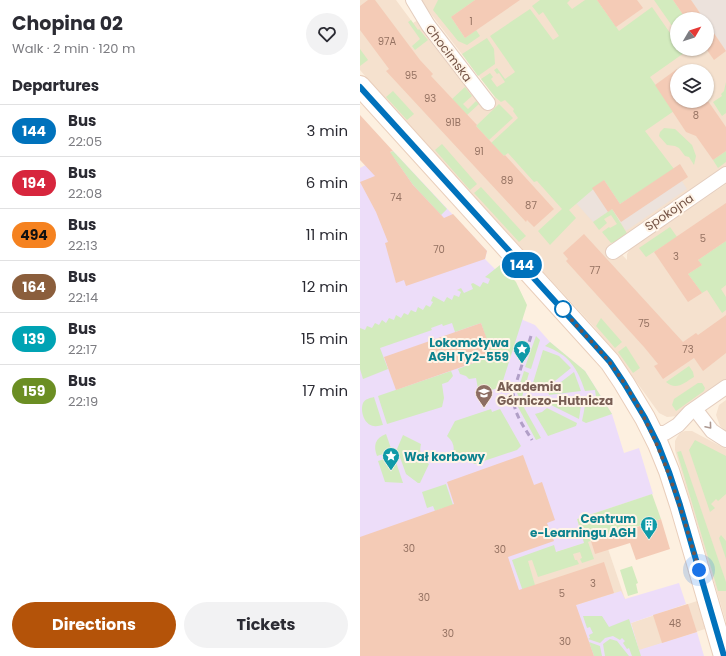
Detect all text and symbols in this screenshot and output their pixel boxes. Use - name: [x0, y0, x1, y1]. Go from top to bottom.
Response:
- text: Chopina 02: [12, 10, 123, 37]
- north arrow: [670, 12, 714, 56]
- map controls: [670, 12, 714, 108]
- button: heart: [306, 13, 348, 55]
- house number: 1: [469, 14, 473, 29]
- street label: Chocimska: [422, 21, 476, 85]
- house number: 97A: [378, 34, 397, 49]
- text: Walk · 2 min · 120 m: [12, 39, 135, 58]
- button: layers: [670, 64, 714, 108]
- house number: 95: [405, 68, 417, 83]
- text: Departures: [12, 75, 99, 96]
- house number: 93: [424, 91, 436, 106]
- house number: 8: [693, 108, 699, 123]
- text: Bus: [68, 110, 96, 131]
- house number: 91B: [445, 115, 461, 130]
- text: 3 min: [306, 120, 348, 141]
- text: 144: [22, 121, 46, 141]
- text: 22:05: [68, 132, 102, 151]
- house number: 91: [474, 144, 484, 159]
- text: Bus: [68, 162, 96, 183]
- text: 6 min: [306, 172, 348, 193]
- text: 194: [22, 173, 46, 193]
- house number: 89: [501, 173, 513, 188]
- text: 22:08: [68, 184, 102, 203]
- street label: Spokojna: [641, 189, 697, 235]
- house number: 74: [390, 190, 402, 205]
- house number: 87: [525, 198, 537, 213]
- text: Bus: [68, 214, 96, 235]
- text: 11 min: [306, 224, 348, 245]
- text: 494: [20, 225, 48, 245]
- house number: 5: [700, 231, 706, 246]
- text: 22:13: [68, 236, 98, 255]
- house number: 70: [433, 242, 445, 257]
- house number: 3: [673, 249, 679, 264]
- line badge: 144: [499, 252, 545, 278]
- text: 144: [510, 255, 534, 275]
- house number: 77: [590, 263, 601, 278]
- text: Bus: [68, 266, 96, 287]
- text: 12 min: [302, 276, 348, 297]
- text: 164: [22, 277, 46, 297]
- text: 22:14: [68, 288, 98, 307]
- unlabelled marker: [554, 300, 572, 318]
- house number: 75: [638, 316, 650, 331]
- text: Bus: [68, 318, 96, 339]
- text: 15 min: [301, 328, 348, 349]
- text: 139: [23, 329, 45, 349]
- place label: Lokomotywa AGH Ty2-559: [428, 334, 509, 365]
- place icon: Lokomotywa AGH Ty2-559: [512, 339, 532, 364]
- text: 22:17: [68, 340, 97, 359]
- house number: 73: [682, 342, 694, 357]
- text: Bus: [68, 370, 96, 391]
- place label: Akademia Górniczo-Hutnicza: [497, 378, 613, 409]
- text: 17 min: [302, 380, 348, 401]
- text: 159: [23, 381, 45, 401]
- school or university icon: Akademia Górniczo-Hutnicza: [474, 383, 494, 408]
- text: 22:19: [68, 392, 98, 411]
- one-way arrow: [704, 422, 711, 429]
- place icon: Wał korbowy: [381, 446, 401, 471]
- place label: Wał korbowy: [404, 448, 486, 465]
- place label: Centrum e-Learningu AGH: [530, 510, 636, 541]
- building icon: Centrum e-Learningu AGH: [639, 515, 659, 540]
- house number: 30: [403, 541, 415, 556]
- house number: 30: [494, 542, 506, 557]
- your location: [689, 560, 709, 580]
- house number: 3: [590, 576, 596, 591]
- house number: 5: [559, 586, 565, 601]
- house number: 30: [418, 590, 430, 605]
- button: Directions: [12, 602, 176, 648]
- button: Tickets: [184, 602, 348, 648]
- house number: 48: [669, 616, 681, 631]
- house number: 30: [442, 626, 454, 641]
- house number: 30: [559, 634, 571, 649]

